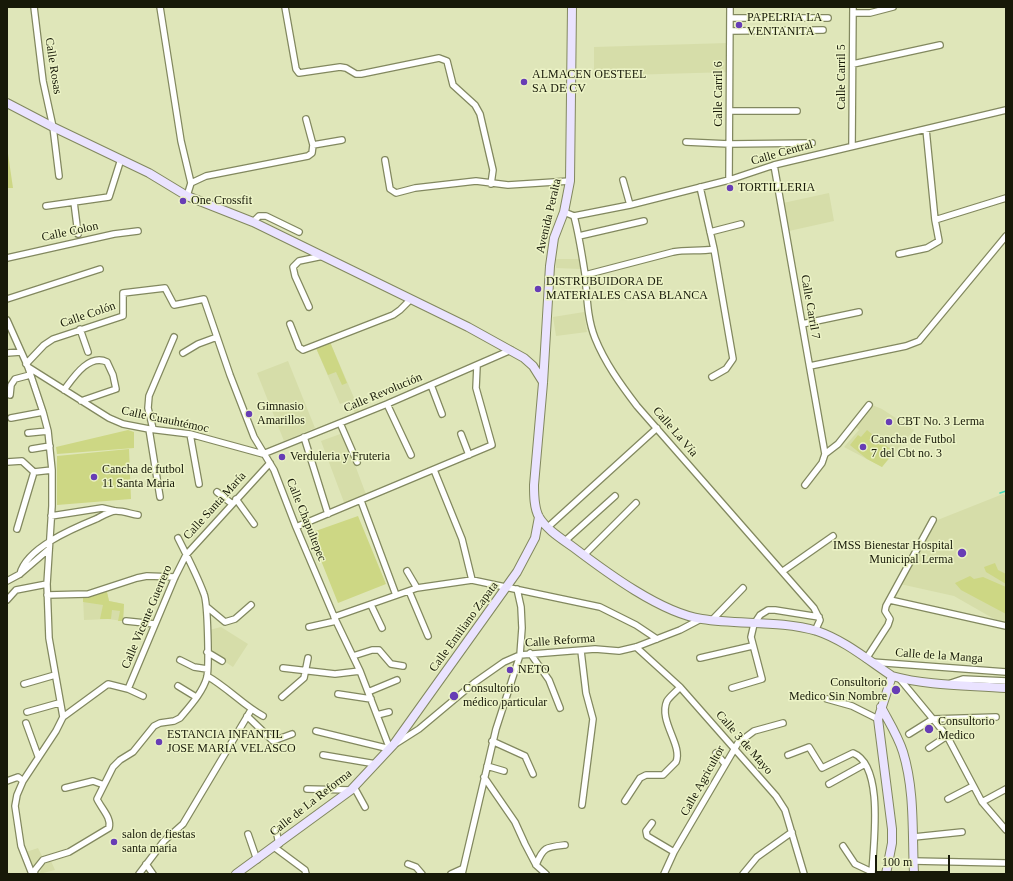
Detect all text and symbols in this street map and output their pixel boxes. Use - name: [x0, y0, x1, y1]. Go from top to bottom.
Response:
- place label: PAPELRIA LA VENTANITA: [747, 11, 822, 39]
- marker: PAPELRIA LA VENTANITA: [734, 20, 744, 30]
- street label: Calle Rosas: [41, 37, 65, 95]
- street label: Calle Carril 5: [835, 44, 849, 110]
- street label: Calle Carril 6: [712, 61, 726, 127]
- place label: ALMACEN OESTEEL SA DE CV: [532, 68, 646, 96]
- marker: ALMACEN OESTEEL SA DE CV: [519, 77, 529, 87]
- street label: Calle Central: [749, 137, 815, 169]
- street label: Avenida Peralta: [533, 177, 565, 255]
- place label: TORTILLERIA: [738, 181, 815, 195]
- marker: TORTILLERIA: [725, 183, 735, 193]
- place label: One Crossfit: [191, 194, 252, 208]
- marker: One Crossfit: [178, 196, 188, 206]
- street label: Calle Colon: [40, 219, 100, 245]
- street label: Calle Carril 7: [797, 274, 823, 340]
- place label: DISTRUBUIDORA DE MATERIALES CASA BLANCA: [546, 275, 708, 303]
- marker: DISTRUBUIDORA DE MATERIALES CASA BLANCA: [533, 284, 543, 294]
- street label: Calle Colón: [58, 299, 118, 331]
- street label: Calle Revolución: [342, 370, 424, 416]
- place label: Gimnasio Amarillos: [257, 400, 305, 428]
- street label: Calle Cuauhtémoc: [120, 404, 210, 436]
- street label: Calle La Vía: [649, 404, 701, 460]
- marker: Gimnasio Amarillos: [244, 409, 254, 419]
- place label: CBT No. 3 Lerma: [897, 415, 984, 429]
- marker: CBT No. 3 Lerma: [884, 417, 894, 427]
- place label: Cancha de Futbol 7 del Cbt no. 3: [871, 433, 956, 461]
- marker: Cancha de Futbol 7 del Cbt no. 3: [858, 442, 868, 452]
- place label: Verduleria y Fruteria: [290, 450, 390, 464]
- marker: Verduleria y Fruteria: [277, 452, 287, 462]
- place label: Cancha de futbol 11 Santa Maria: [102, 463, 184, 491]
- street label: Calle Santa María: [181, 469, 249, 543]
- marker: Cancha de futbol 11 Santa Maria: [89, 472, 99, 482]
- street label: Calle Chapultepec: [283, 476, 329, 564]
- place label: IMSS Bienestar Hospital Municipal Lerma: [833, 539, 953, 567]
- marker: IMSS Bienestar Hospital Municipal Lerma: [956, 547, 968, 559]
- street label: Calle Vicente Guerrero: [119, 563, 175, 671]
- street label: Calle Emiliano Zapata: [426, 579, 502, 675]
- street label: Calle Reforma: [524, 631, 596, 651]
- street label: Calle de la Manga: [895, 646, 983, 666]
- place label: NETO: [518, 663, 550, 677]
- marker: NETO: [505, 665, 515, 675]
- place label: Consultorio Medico Sin Nombre: [789, 676, 887, 704]
- place label: Consultorio médico particular: [463, 682, 547, 710]
- marker: Consultorio Medico Sin Nombre: [890, 684, 902, 696]
- marker: Consultorio médico particular: [448, 690, 460, 702]
- street label: Calle 3 de Mayo: [712, 708, 776, 778]
- place label: Consultorio Medico: [938, 715, 995, 743]
- marker: Consultorio Medico: [923, 723, 935, 735]
- place label: ESTANCIA INFANTIL JOSE MARIA VELASCO: [167, 728, 296, 756]
- marker: ESTANCIA INFANTIL JOSE MARIA VELASCO: [154, 737, 164, 747]
- street label: Calle Agricultor: [678, 743, 728, 819]
- street label: Calle de La Reforma: [267, 766, 355, 840]
- place label: salon de fiestas santa maria: [122, 828, 195, 856]
- marker: salon de fiestas santa maria: [109, 837, 119, 847]
- scale bar: [877, 847, 952, 873]
- text: 100 m: [882, 855, 912, 869]

